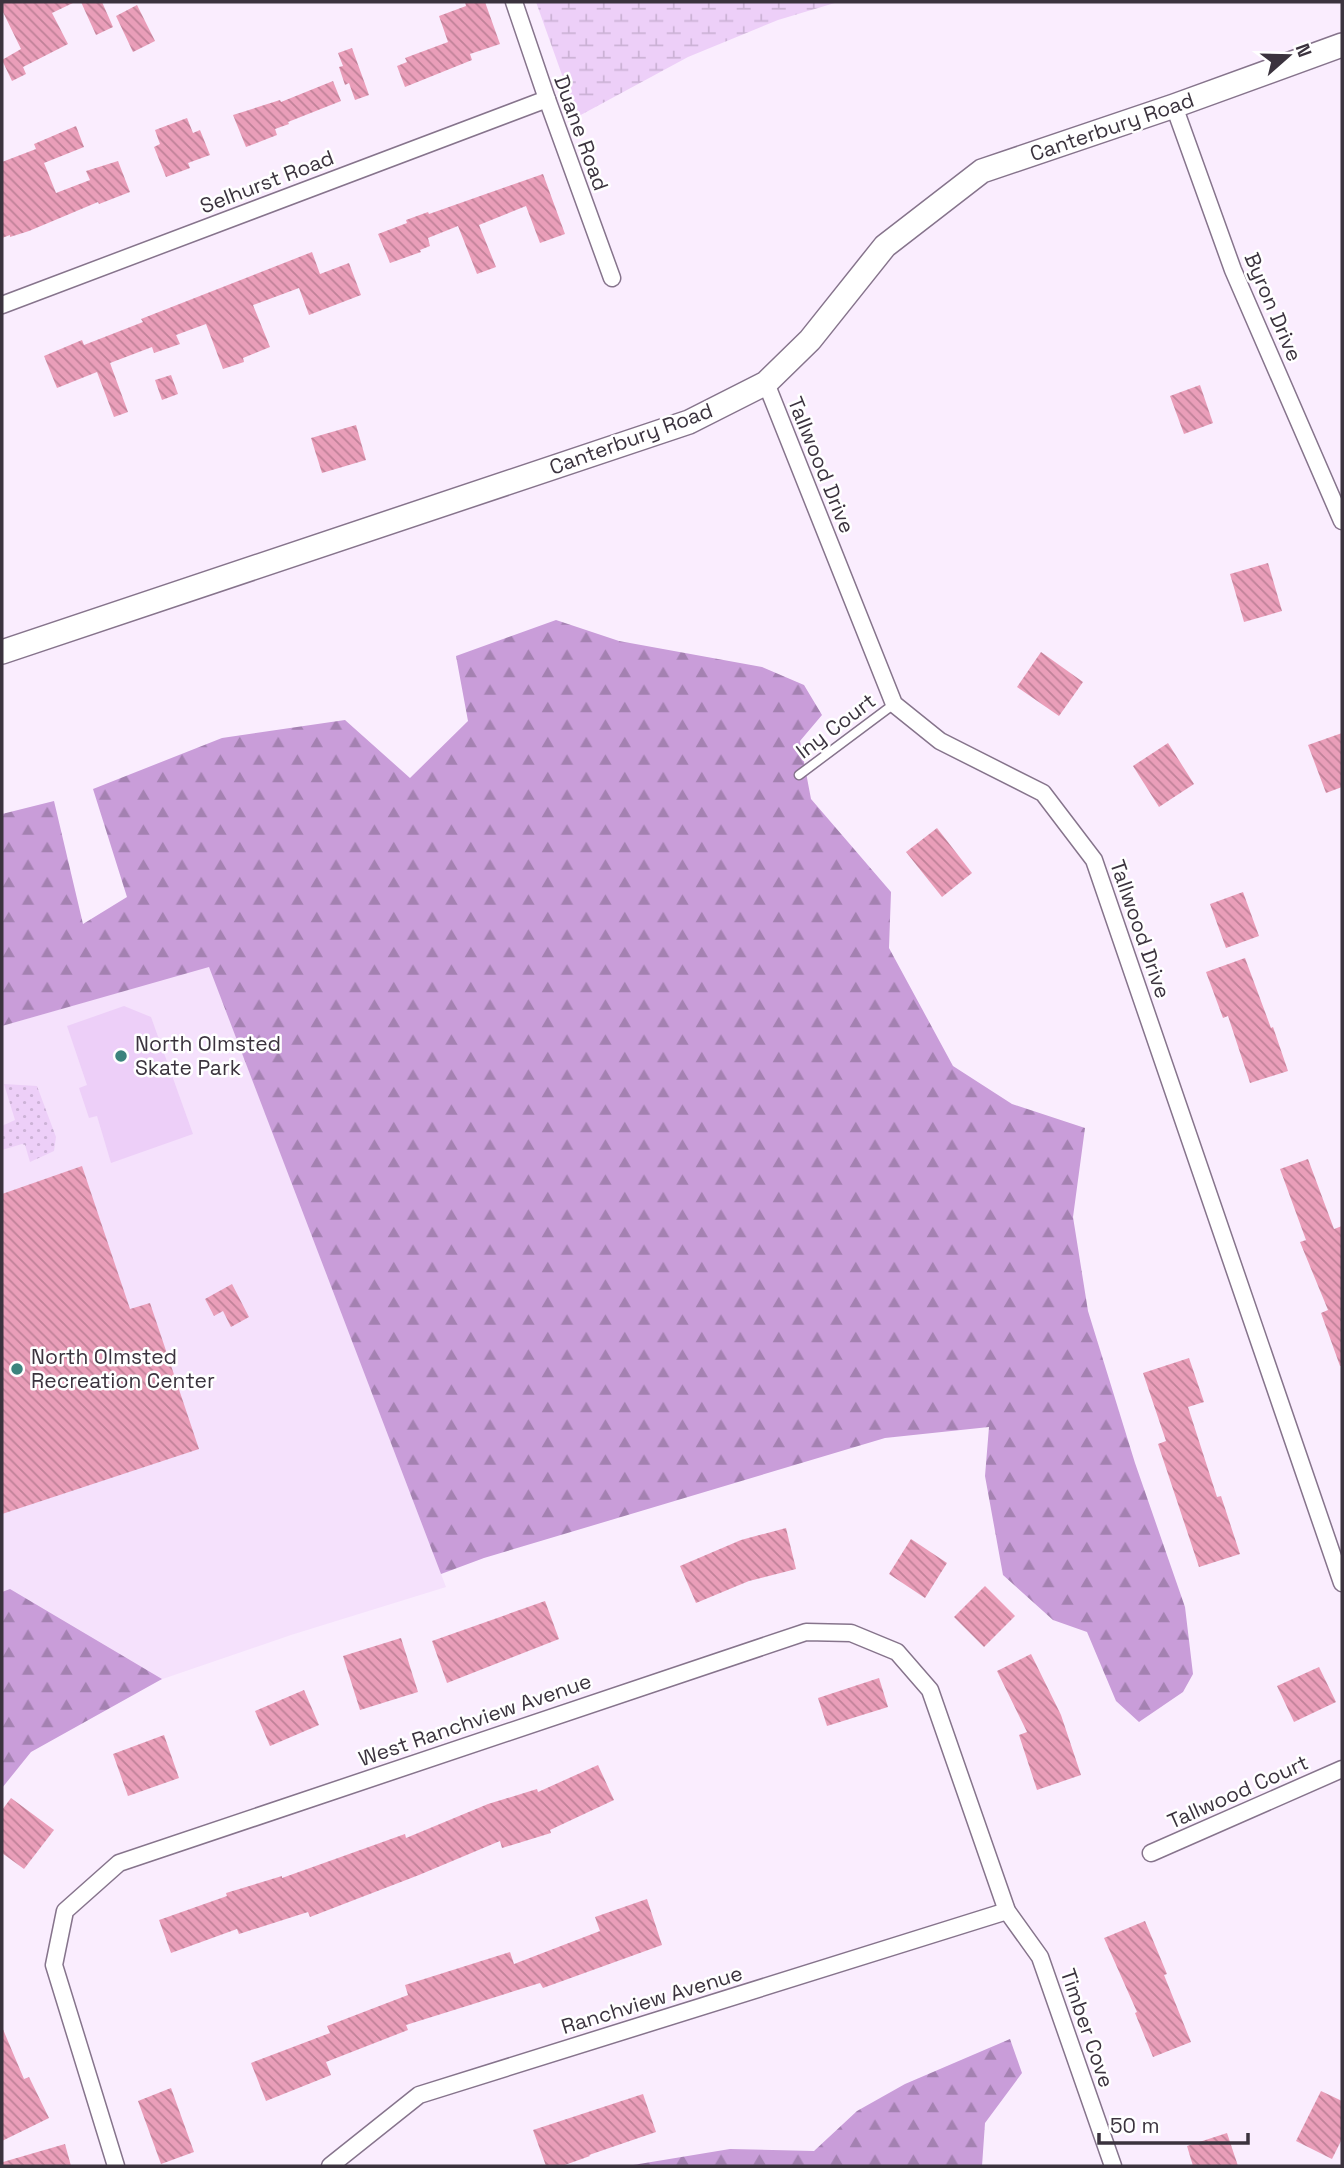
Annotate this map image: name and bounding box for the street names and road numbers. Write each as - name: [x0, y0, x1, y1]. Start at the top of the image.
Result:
- street label: Duane Road: [548, 71, 615, 194]
- street label: Canterbury Road: [1026, 86, 1197, 167]
- street label: Selhurst Road: [196, 144, 338, 219]
- street label: Byron Drive: [1238, 248, 1309, 365]
- street label: Tallwood Drive: [782, 393, 861, 537]
- street label: Canterbury Road: [545, 396, 716, 481]
- street label: Iny Court: [790, 687, 881, 764]
- street label: Tallwood Drive: [1104, 856, 1177, 1002]
- street label: West Ranchview Avenue: [355, 1667, 595, 1772]
- street label: Tallwood Court: [1163, 1748, 1312, 1835]
- street label: Ranchview Avenue: [558, 1959, 746, 2040]
- street label: Timber Cove: [1055, 1965, 1120, 2091]

